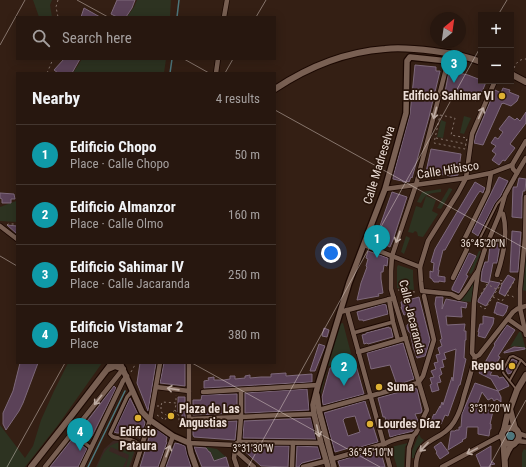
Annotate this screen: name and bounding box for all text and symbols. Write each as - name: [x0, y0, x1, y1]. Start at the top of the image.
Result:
- north arrow: [430, 12, 466, 48]
- map controls: [478, 12, 514, 84]
- button: +: [478, 12, 514, 48]
- search box: [16, 16, 276, 60]
- icon: search: [30, 27, 52, 49]
- text: Search here: [62, 29, 132, 47]
- button: −: [478, 48, 514, 84]
- pin: 3: [441, 50, 467, 83]
- text: Nearby: [32, 88, 80, 108]
- place label: Edificio Sahimar VI: [403, 89, 494, 103]
- text: 4 results: [216, 91, 260, 106]
- marker: Edificio Sahimar VI: [497, 91, 507, 101]
- one-way arrow: [430, 106, 438, 119]
- one-way arrow: [478, 107, 485, 119]
- street label: Calle Madreselva: [360, 124, 398, 206]
- text: Edificio Chopo: [70, 138, 157, 156]
- text: 1: [42, 147, 48, 162]
- text: 50 m: [234, 147, 260, 162]
- text: Place · Calle Chopo: [70, 156, 169, 171]
- street label: Calle Hibisco: [416, 158, 480, 182]
- text: Edificio Almanzor: [70, 198, 176, 216]
- text: 2: [42, 207, 48, 222]
- text: 160 m: [228, 207, 260, 222]
- text: Place · Calle Olmo: [70, 216, 163, 231]
- pin: 1: [364, 225, 390, 258]
- one-way arrow: [394, 231, 402, 243]
- text: 36°45'20"N: [461, 238, 505, 249]
- your location: [321, 243, 341, 263]
- text: Edificio Sahimar IV: [70, 258, 184, 276]
- text: 3: [42, 267, 48, 282]
- text: 250 m: [228, 267, 260, 282]
- text: Place · Calle Jacaranda: [70, 276, 190, 291]
- street label: Calle Jacaranda: [396, 278, 428, 356]
- text: Edificio Vistamar 2: [70, 318, 183, 336]
- text: 4: [42, 327, 48, 342]
- text: 380 m: [228, 327, 260, 342]
- text: Place: [70, 336, 99, 351]
- pin: 2: [331, 353, 357, 386]
- place label: Repsol: [471, 359, 504, 373]
- marker: Repsol: [507, 361, 517, 371]
- place label: Suma: [387, 380, 414, 394]
- marker: Suma: [374, 382, 384, 392]
- one-way arrow: [166, 385, 179, 393]
- one-way arrow: [94, 394, 103, 405]
- place label: Plaza de Las Angustias: [179, 402, 240, 430]
- text: 3°31'20"W: [470, 403, 511, 414]
- marker: Plaza de Las Angustias: [166, 411, 176, 421]
- marker: Edificio Pataura: [133, 413, 143, 423]
- place label: Lourdes Díaz: [378, 417, 440, 431]
- pin: 4: [67, 418, 93, 451]
- marker: Lourdes Díaz: [365, 419, 375, 429]
- one-way arrow: [314, 424, 322, 437]
- place label: Edificio Pataura: [119, 425, 157, 453]
- one-way arrow: [419, 442, 428, 452]
- text: 3°31'30"W: [233, 443, 274, 454]
- one-way arrow: [164, 446, 172, 458]
- text: 36°45'10"N: [349, 447, 393, 458]
- one-way arrow: [466, 448, 478, 455]

